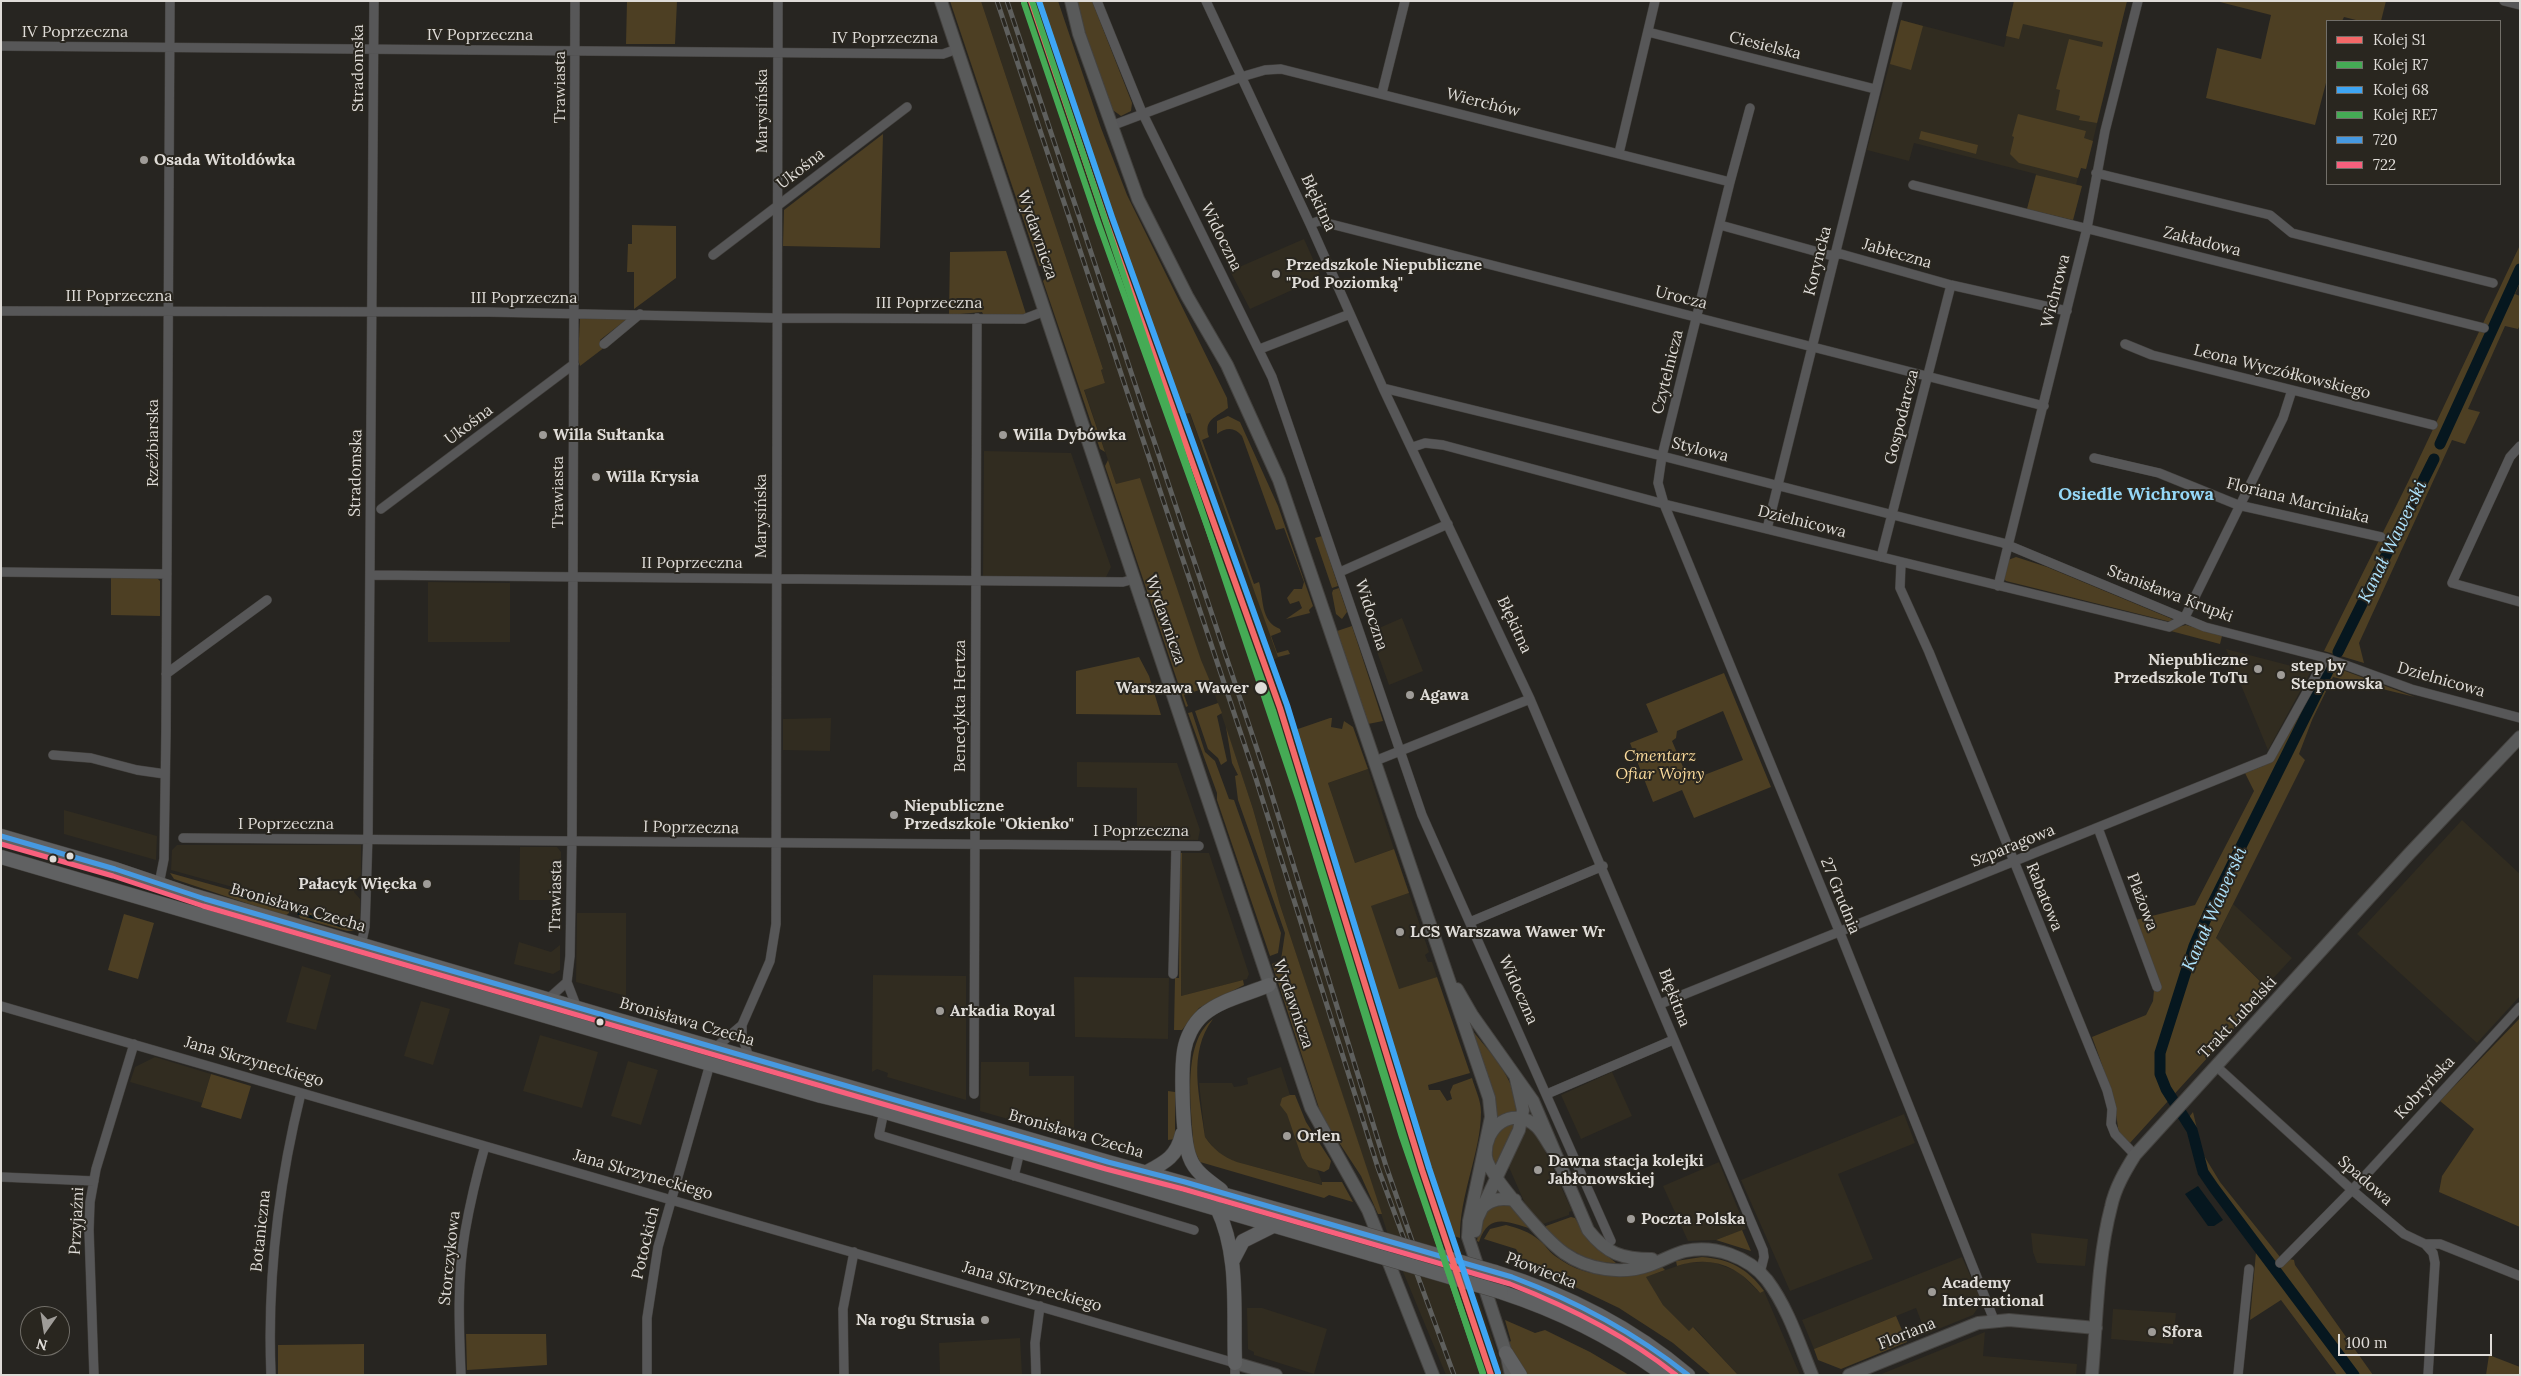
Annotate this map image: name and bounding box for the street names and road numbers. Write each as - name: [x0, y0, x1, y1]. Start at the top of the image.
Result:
- street label: IV Poprzeczna: [22, 22, 128, 42]
- street label: Stradomska: [348, 24, 368, 112]
- street label: IV Poprzeczna: [427, 25, 533, 45]
- street label: IV Poprzeczna: [832, 28, 938, 48]
- street label: Ciesielska: [1727, 28, 1803, 64]
- street label: Trawiasta: [550, 51, 570, 123]
- street label: Marysińska: [752, 69, 772, 153]
- street label: Wierchów: [1444, 85, 1522, 121]
- street label: Ukośna: [773, 144, 829, 194]
- street label: Błękitna: [1296, 171, 1340, 235]
- street label: Wydawnicza: [1013, 188, 1061, 282]
- street label: Widoczna: [1196, 200, 1246, 274]
- street label: Zakładowa: [2161, 223, 2243, 261]
- street label: Koryncka: [1800, 224, 1836, 298]
- street label: Jabłeczna: [1860, 235, 1934, 273]
- street label: Wichrowa: [2038, 252, 2074, 330]
- street label: Urocza: [1653, 282, 1709, 314]
- street label: III Poprzeczna: [66, 286, 172, 306]
- street label: III Poprzeczna: [471, 288, 577, 308]
- street label: III Poprzeczna: [876, 293, 982, 313]
- street label: Czytelnicza: [1648, 328, 1688, 416]
- street label: Leona Wyczółkowskiego: [2191, 341, 2373, 403]
- street label: Gospodarcza: [1881, 367, 1923, 467]
- street label: Rzeźbiarska: [143, 399, 163, 487]
- street label: Ukośna: [441, 401, 497, 449]
- street label: Stradomska: [346, 429, 366, 517]
- street label: Stylowa: [1670, 434, 1730, 466]
- street label: Trawiasta: [548, 456, 568, 528]
- street label: Marysińska: [751, 474, 771, 558]
- street label: Floriana Marciniaka: [2225, 474, 2371, 528]
- street label: Dzielnicowa: [1756, 502, 1848, 542]
- street label: II Poprzeczna: [641, 553, 743, 573]
- street label: Stanisława Krupki: [2104, 561, 2236, 627]
- street label: Wydawnicza: [1141, 573, 1189, 667]
- street label: Widoczna: [1351, 577, 1391, 653]
- street label: Błękitna: [1492, 593, 1536, 657]
- street label: Benedykta Hertza: [950, 640, 970, 772]
- street label: Dzielnicowa: [2395, 658, 2487, 702]
- street label: I Poprzeczna: [238, 814, 334, 834]
- street label: I Poprzeczna: [643, 818, 739, 838]
- street label: Szparagowa: [1968, 820, 2058, 872]
- street label: I Poprzeczna: [1093, 821, 1189, 841]
- street label: 27 Grudnia: [1816, 855, 1864, 937]
- street label: Trawiasta: [546, 860, 566, 932]
- street label: Rabatowa: [2022, 860, 2066, 934]
- street label: Plażowa: [2122, 870, 2162, 934]
- street label: Bronisława Czecha: [228, 880, 368, 936]
- street label: Widoczna: [1494, 952, 1542, 1028]
- street label: Wydawnicza: [1269, 957, 1317, 1051]
- street label: Błękitna: [1654, 966, 1694, 1030]
- street label: Trakt Lubelski: [2195, 973, 2281, 1063]
- street label: Bronisława Czecha: [617, 994, 757, 1050]
- street label: Jana Skrzyneckiego: [182, 1033, 326, 1091]
- street label: Kobryńska: [2391, 1053, 2459, 1123]
- street label: Bronisława Czecha: [1006, 1106, 1146, 1162]
- street label: Jana Skrzyneckiego: [571, 1146, 715, 1204]
- street label: Spadowa: [2334, 1152, 2396, 1210]
- street label: Przyjaźni: [66, 1187, 88, 1255]
- street label: Botaniczna: [247, 1189, 275, 1273]
- street label: Potockich: [628, 1205, 664, 1281]
- street label: Storczykowa: [435, 1210, 465, 1306]
- street label: Płowiecka: [1503, 1249, 1579, 1293]
- street label: Jana Skrzyneckiego: [960, 1258, 1104, 1316]
- street label: Floriana: [1876, 1314, 1938, 1354]

